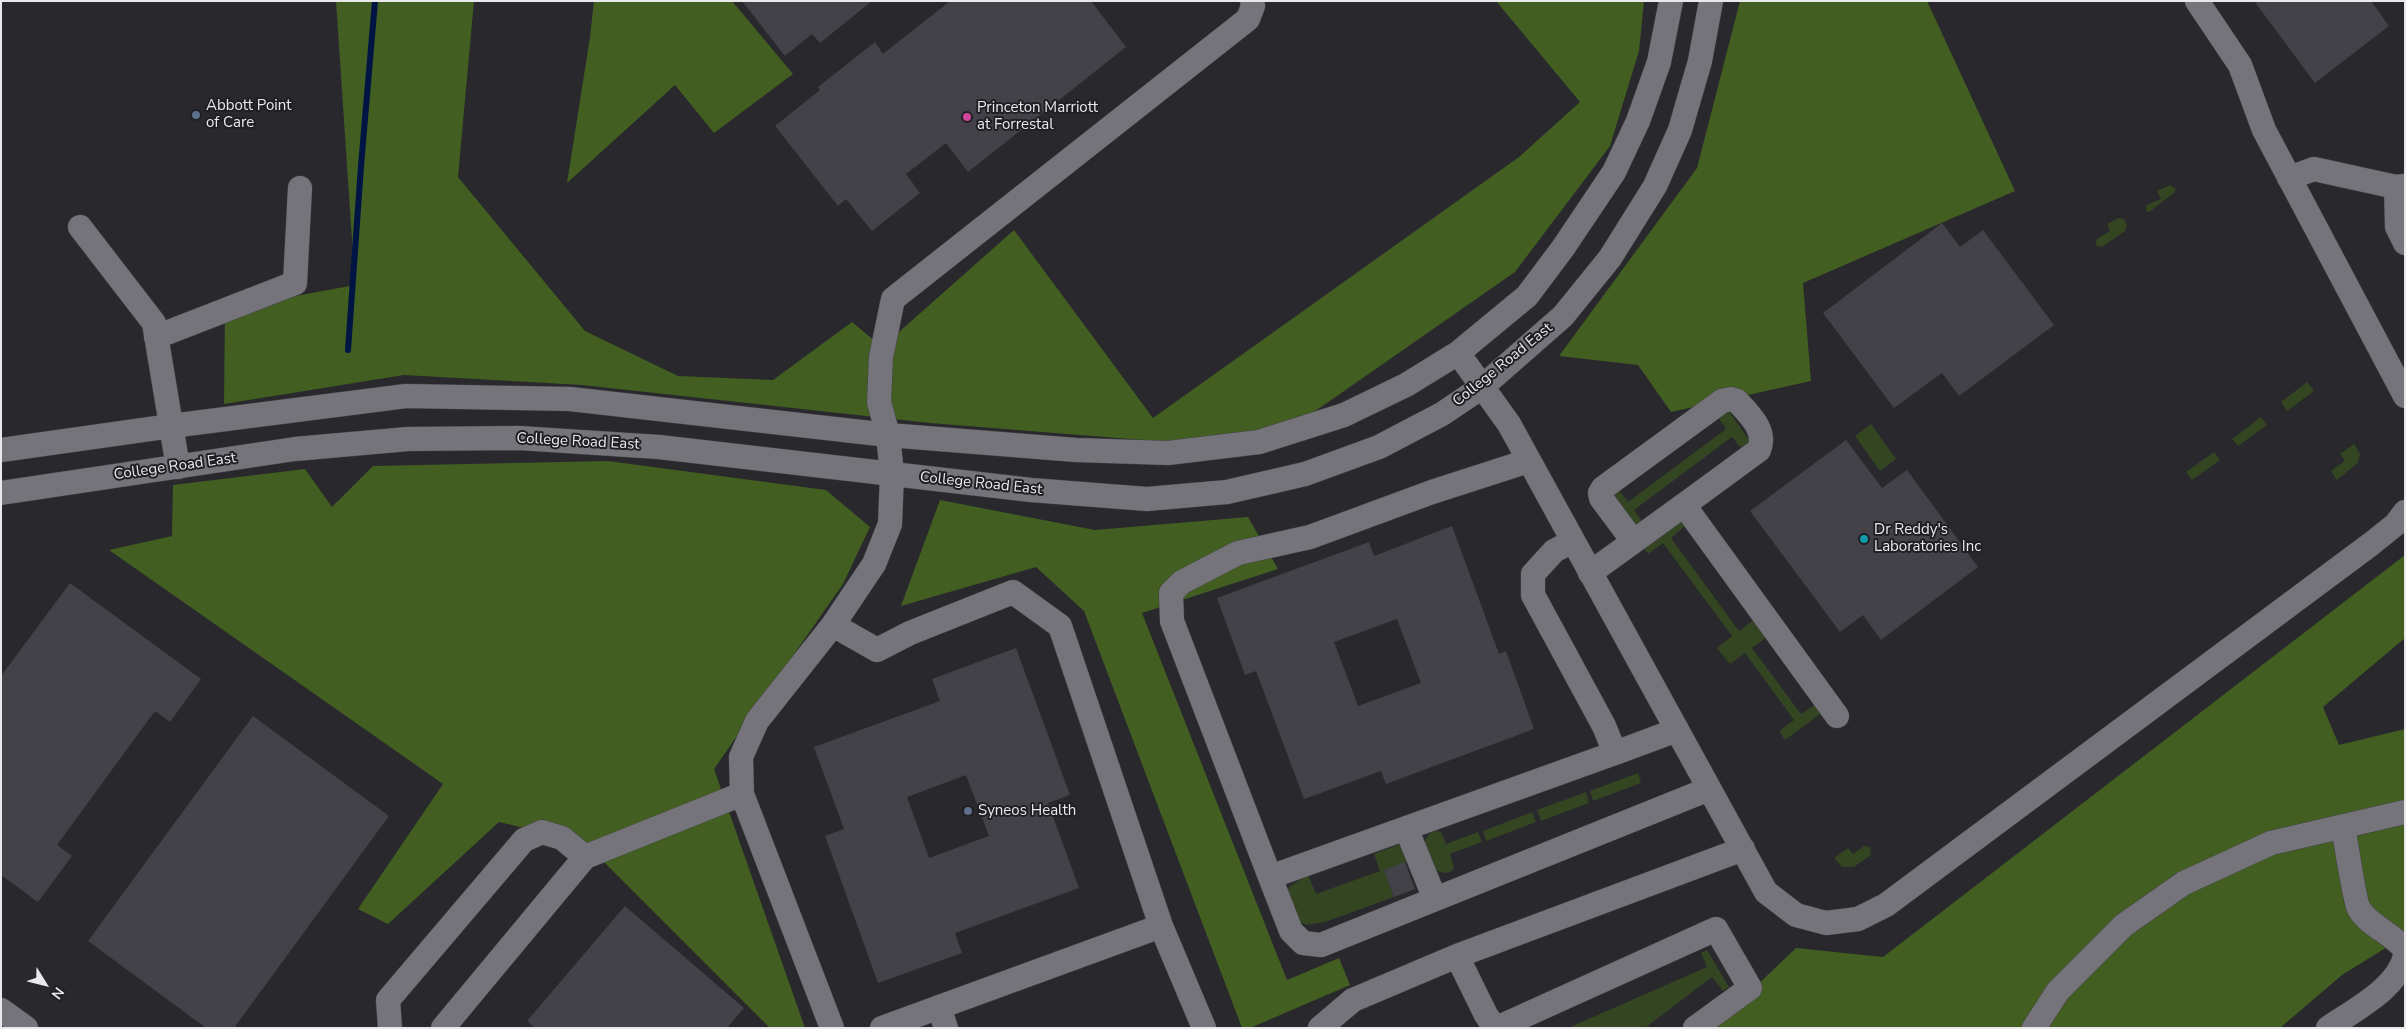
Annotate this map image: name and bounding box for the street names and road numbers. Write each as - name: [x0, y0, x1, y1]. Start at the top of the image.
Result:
- street label: College Road East: [1450, 319, 1556, 411]
- street label: College Road East: [516, 430, 640, 454]
- street label: College Road East: [113, 450, 237, 484]
- street label: College Road East: [919, 469, 1043, 499]

